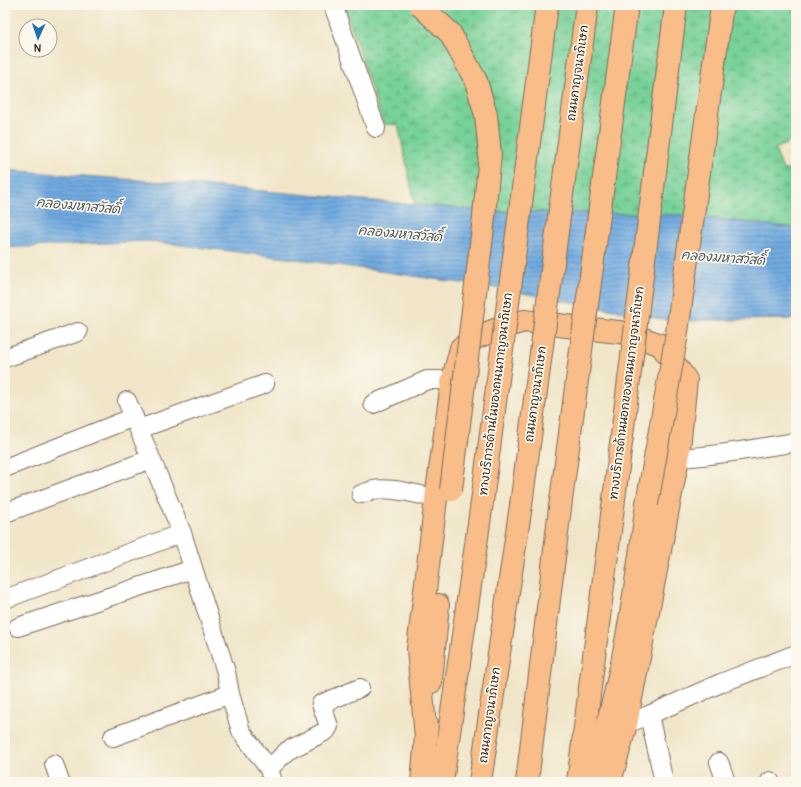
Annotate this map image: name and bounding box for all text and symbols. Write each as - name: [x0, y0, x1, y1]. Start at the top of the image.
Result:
- north arrow: [18, 18, 58, 58]
- street label: ถนนกาญจนาภิเษก: [564, 24, 592, 122]
- text: N: [33, 41, 42, 54]
- water label: คลองมหาสวัสดิ์: [35, 190, 125, 218]
- water label: คลองมหาสวัสดิ์: [357, 218, 447, 246]
- water label: คลองมหาสวัสดิ์: [680, 243, 770, 269]
- street label: ทางบริการด้านนอกของถนนกาญจนาภิเษก: [606, 285, 648, 501]
- street label: ทางบริการด้านในของถนนกาญจนาภิเษก: [475, 291, 516, 496]
- street label: ถนนกาญจนาภิเษก: [522, 345, 550, 443]
- street label: ถนนกาญจนาภิเษก: [476, 666, 504, 764]

